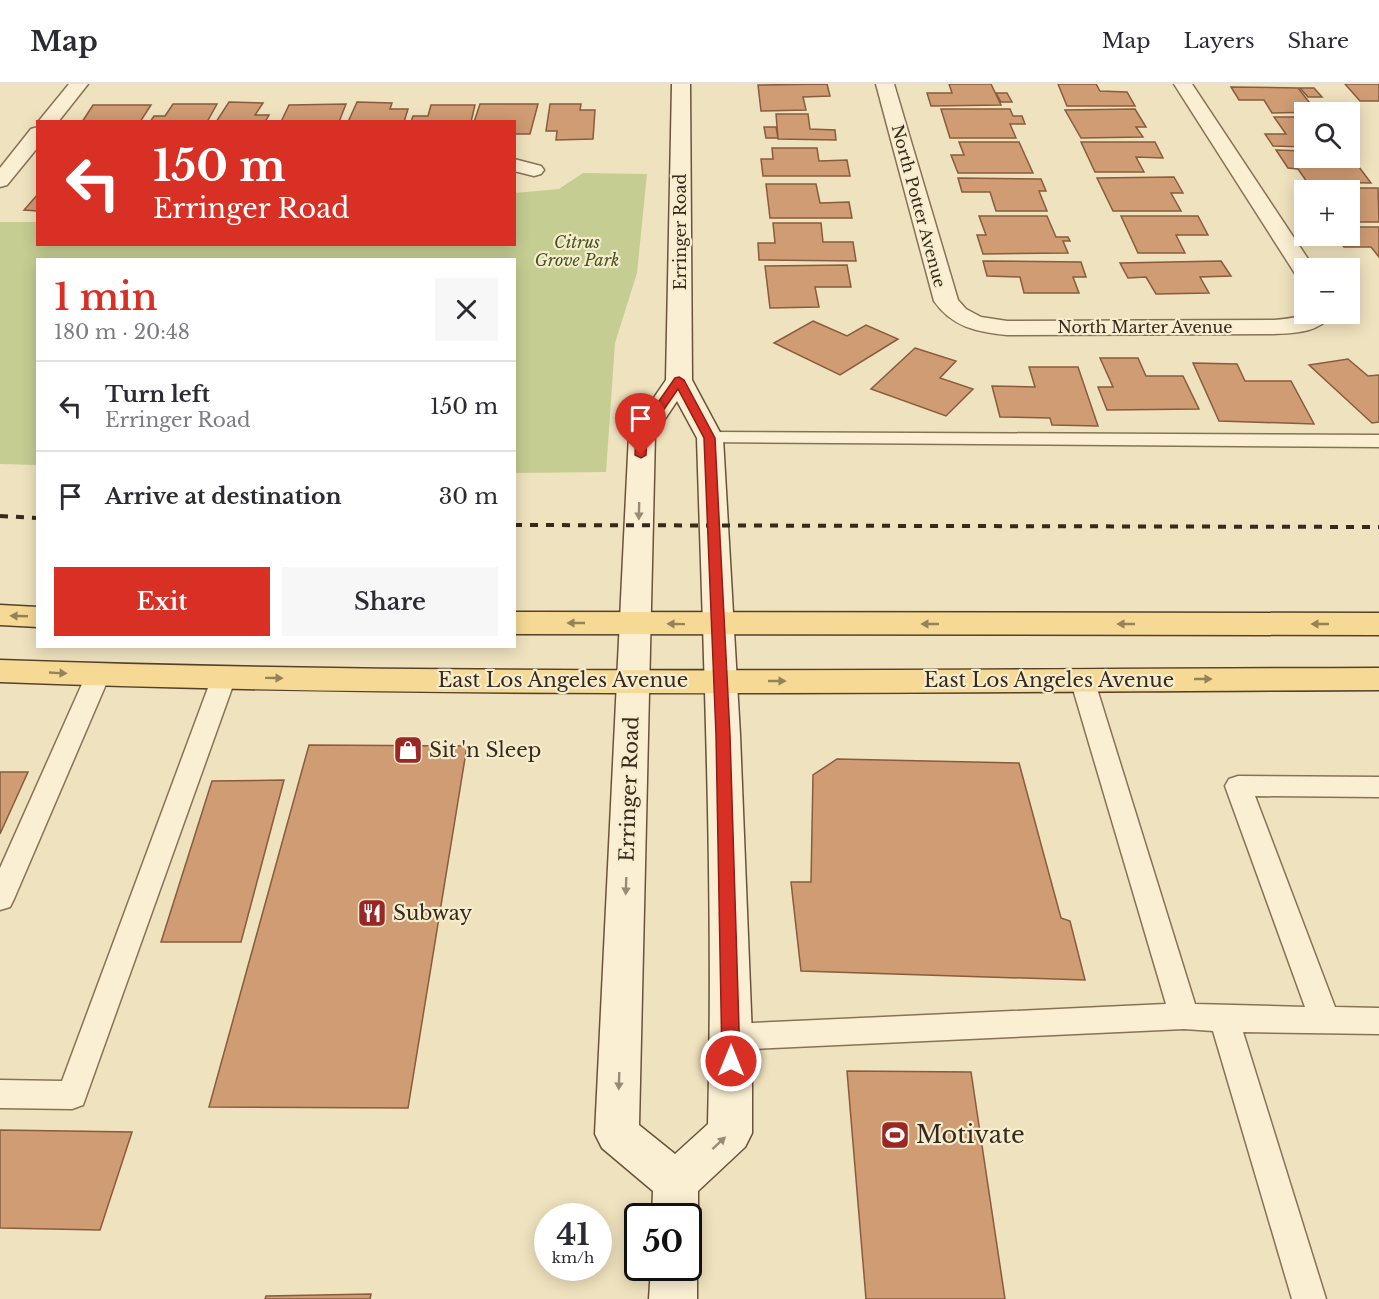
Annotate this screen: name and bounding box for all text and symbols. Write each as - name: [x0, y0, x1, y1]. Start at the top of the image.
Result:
- text: Map: [30, 24, 98, 59]
- text: Map: [1102, 28, 1151, 54]
- text: Layers: [1184, 28, 1255, 54]
- text: Share: [1288, 28, 1349, 54]
- map controls: [1294, 102, 1360, 324]
- button: search: [1294, 102, 1360, 168]
- street label: North Potter Avenue: [888, 122, 950, 290]
- text: 150 m: [153, 140, 286, 192]
- icon: left: [54, 144, 132, 222]
- street label: Erringer Road: [670, 174, 690, 290]
- button: +: [1294, 180, 1360, 246]
- text: Erringer Road: [153, 192, 349, 225]
- park label: Citrus Grove Park: [535, 232, 619, 270]
- button: −: [1294, 258, 1360, 324]
- text: 1 min: [54, 275, 158, 320]
- button: close: [435, 278, 498, 341]
- street label: North Marter Avenue: [1058, 317, 1232, 337]
- text: 180 m · 20:48: [54, 320, 190, 344]
- text: Turn left: [105, 381, 210, 408]
- icon: left: [54, 390, 87, 423]
- text: 150 m: [430, 393, 498, 420]
- pin: [615, 393, 666, 455]
- icon: arrive: [624, 402, 657, 435]
- text: Erringer Road: [105, 408, 251, 432]
- icon: arrive: [54, 480, 87, 513]
- text: Arrive at destination: [105, 483, 342, 510]
- text: 30 m: [439, 483, 498, 510]
- one-way arrow: [634, 501, 643, 520]
- button: Exit: [54, 567, 270, 636]
- button: Share: [282, 567, 498, 636]
- one-way arrow: [9, 612, 28, 621]
- one-way arrow: [567, 618, 586, 628]
- one-way arrow: [666, 619, 685, 628]
- one-way arrow: [921, 619, 940, 629]
- one-way arrow: [1116, 619, 1135, 629]
- one-way arrow: [1311, 619, 1330, 629]
- street label: East Los Angeles Avenue: [438, 668, 688, 692]
- street label: East Los Angeles Avenue: [924, 668, 1174, 692]
- one-way arrow: [49, 669, 68, 678]
- one-way arrow: [265, 673, 284, 683]
- one-way arrow: [1194, 674, 1213, 684]
- one-way arrow: [768, 676, 787, 686]
- street label: Erringer Road: [614, 716, 644, 862]
- shop icon: Sit 'n Sleep: [392, 734, 424, 766]
- place label: Sit 'n Sleep: [429, 738, 541, 762]
- one-way arrow: [621, 877, 631, 896]
- restaurant icon: Subway: [356, 897, 388, 929]
- place label: Subway: [393, 901, 473, 925]
- position arrow: [699, 1029, 763, 1093]
- one-way arrow: [615, 1071, 624, 1090]
- sports icon: Motivate: [879, 1119, 911, 1151]
- place label: Motivate: [916, 1120, 1025, 1149]
- one-way arrow: [712, 1136, 727, 1150]
- speed limit sign: 50: [624, 1203, 702, 1281]
- text: 41: [557, 1216, 590, 1253]
- text: km/h: [552, 1248, 594, 1267]

